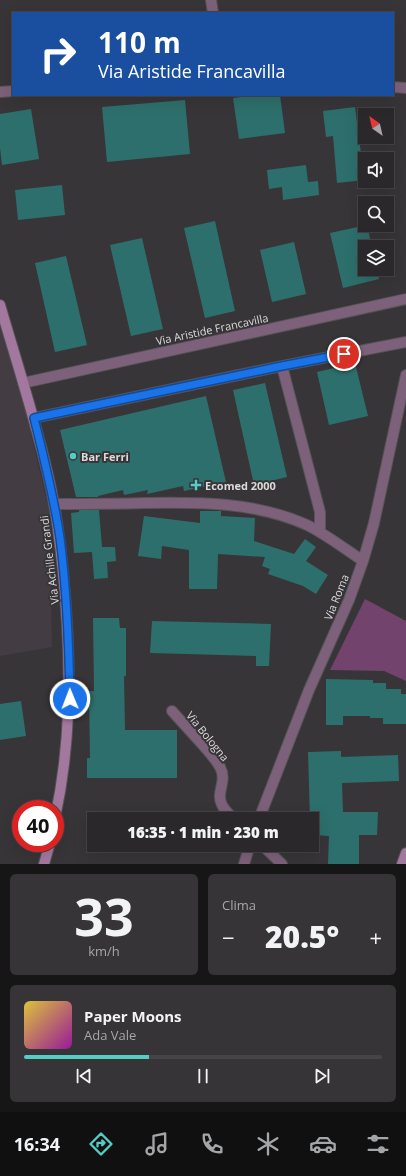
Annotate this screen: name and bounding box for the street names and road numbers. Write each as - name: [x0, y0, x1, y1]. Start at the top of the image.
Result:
- street label: Via Aristide Francavilla: [154, 310, 270, 348]
- street label: Via Achille Grandi: [36, 515, 62, 605]
- street label: Via Roma: [320, 572, 352, 622]
- street label: Via Bologna: [183, 708, 233, 764]

